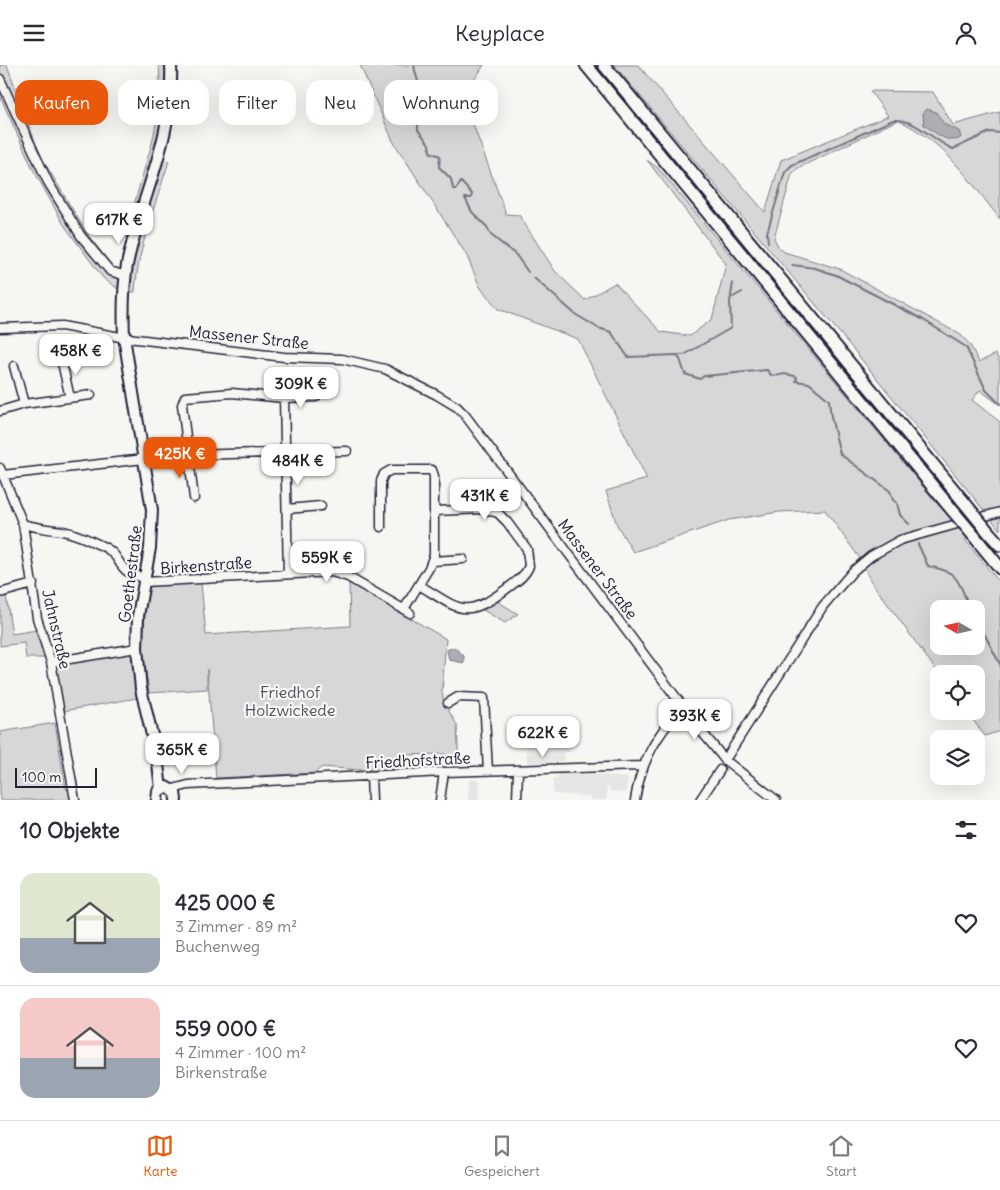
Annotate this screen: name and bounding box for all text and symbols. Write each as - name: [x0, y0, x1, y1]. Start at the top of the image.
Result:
- icon: menu: [20, 19, 48, 47]
- text: Keyplace: [455, 19, 545, 47]
- icon: person: [952, 19, 980, 47]
- chip: Kaufen: [15, 80, 108, 125]
- chip: Mieten: [118, 80, 209, 125]
- chip: Filter: [219, 80, 296, 125]
- chip: Neu: [306, 80, 374, 125]
- chip: Wohnung: [384, 80, 498, 125]
- pin: 617K €: [78, 203, 160, 245]
- text: 617K €: [95, 209, 143, 229]
- street label: Massener Straße: [188, 321, 310, 353]
- pin: 458K €: [35, 333, 117, 376]
- text: 458K €: [50, 340, 102, 360]
- pin: 309K €: [260, 367, 342, 409]
- text: 309K €: [275, 373, 327, 393]
- pin: 425K €: [139, 437, 221, 479]
- text: 425K €: [154, 443, 206, 463]
- pin: 484K €: [257, 443, 339, 486]
- text: 484K €: [272, 450, 324, 470]
- pin: 431K €: [444, 479, 526, 521]
- text: 431K €: [461, 485, 509, 505]
- street label: Massener Straße: [554, 515, 642, 623]
- street label: Goethestraße: [114, 524, 146, 624]
- pin: 559K €: [286, 541, 368, 583]
- text: 559K €: [301, 547, 353, 567]
- street label: Birkenstraße: [159, 552, 253, 578]
- street label: Jahnstraße: [38, 587, 76, 671]
- north arrow: [930, 600, 985, 655]
- map controls: [930, 600, 985, 785]
- button: locate: [930, 665, 985, 720]
- park label: Friedhof Holzwickede: [245, 682, 335, 720]
- pin: 393K €: [654, 699, 736, 741]
- text: 393K €: [669, 705, 721, 725]
- pin: 622K €: [502, 715, 584, 758]
- text: 622K €: [518, 722, 568, 742]
- button: layers: [930, 730, 985, 785]
- pin: 365K €: [141, 733, 223, 775]
- text: 365K €: [156, 739, 208, 759]
- street label: Friedhofstraße: [365, 747, 471, 773]
- scale bar: [15, 765, 98, 788]
- text: 100 m: [22, 768, 62, 786]
- icon: filters: [952, 816, 980, 844]
- text: 10 Objekte: [20, 817, 120, 844]
- text: 425 000 €: [175, 889, 276, 916]
- icon: home: [60, 893, 120, 953]
- icon: heart: [952, 909, 980, 937]
- text: 3 Zimmer · 89 m²: [175, 916, 297, 936]
- text: Buchenweg: [175, 936, 260, 956]
- text: 559 000 €: [175, 1015, 276, 1042]
- icon: home: [60, 1018, 120, 1078]
- icon: heart: [952, 1034, 980, 1062]
- text: 4 Zimmer · 100 m²: [175, 1042, 306, 1062]
- text: Birkenstraße: [175, 1062, 267, 1082]
- tab: Karte: [143, 1132, 178, 1180]
- tab: Gespeichert: [464, 1132, 540, 1180]
- tab: Start: [826, 1132, 857, 1180]

